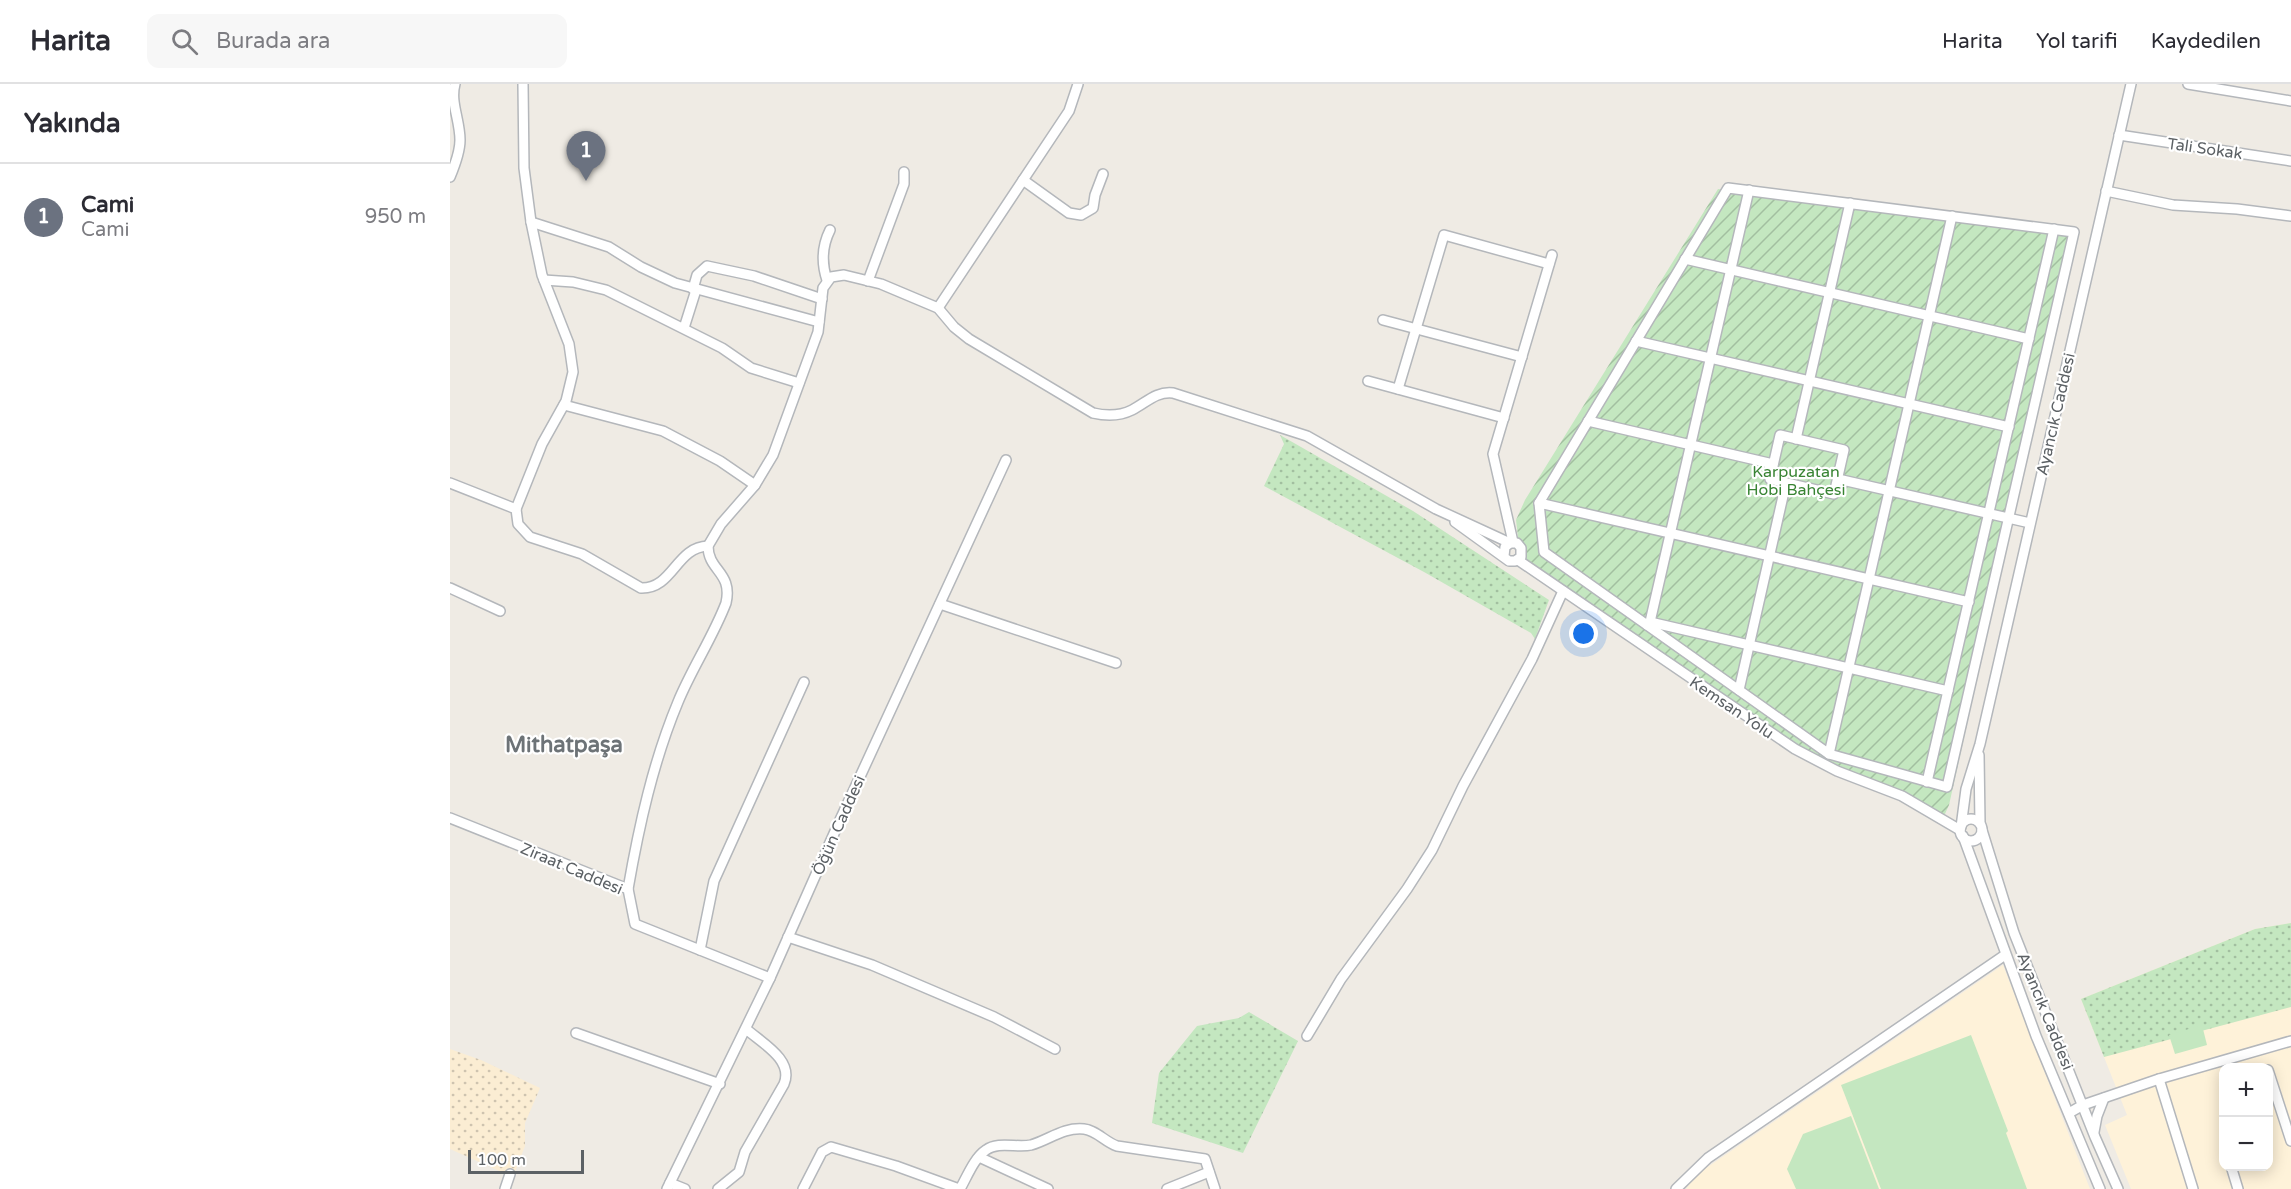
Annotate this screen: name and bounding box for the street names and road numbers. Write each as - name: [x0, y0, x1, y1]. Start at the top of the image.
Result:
- street label: Tali Sokak: [2166, 134, 2244, 164]
- street label: Ayancık Caddesi: [2032, 351, 2080, 477]
- street label: Kemsan Yolu: [1685, 672, 1777, 743]
- street label: Öğün Caddesi: [808, 772, 870, 879]
- street label: Ziraat Caddesi: [517, 838, 626, 900]
- street label: Ayancık Caddesi: [2012, 950, 2078, 1073]

